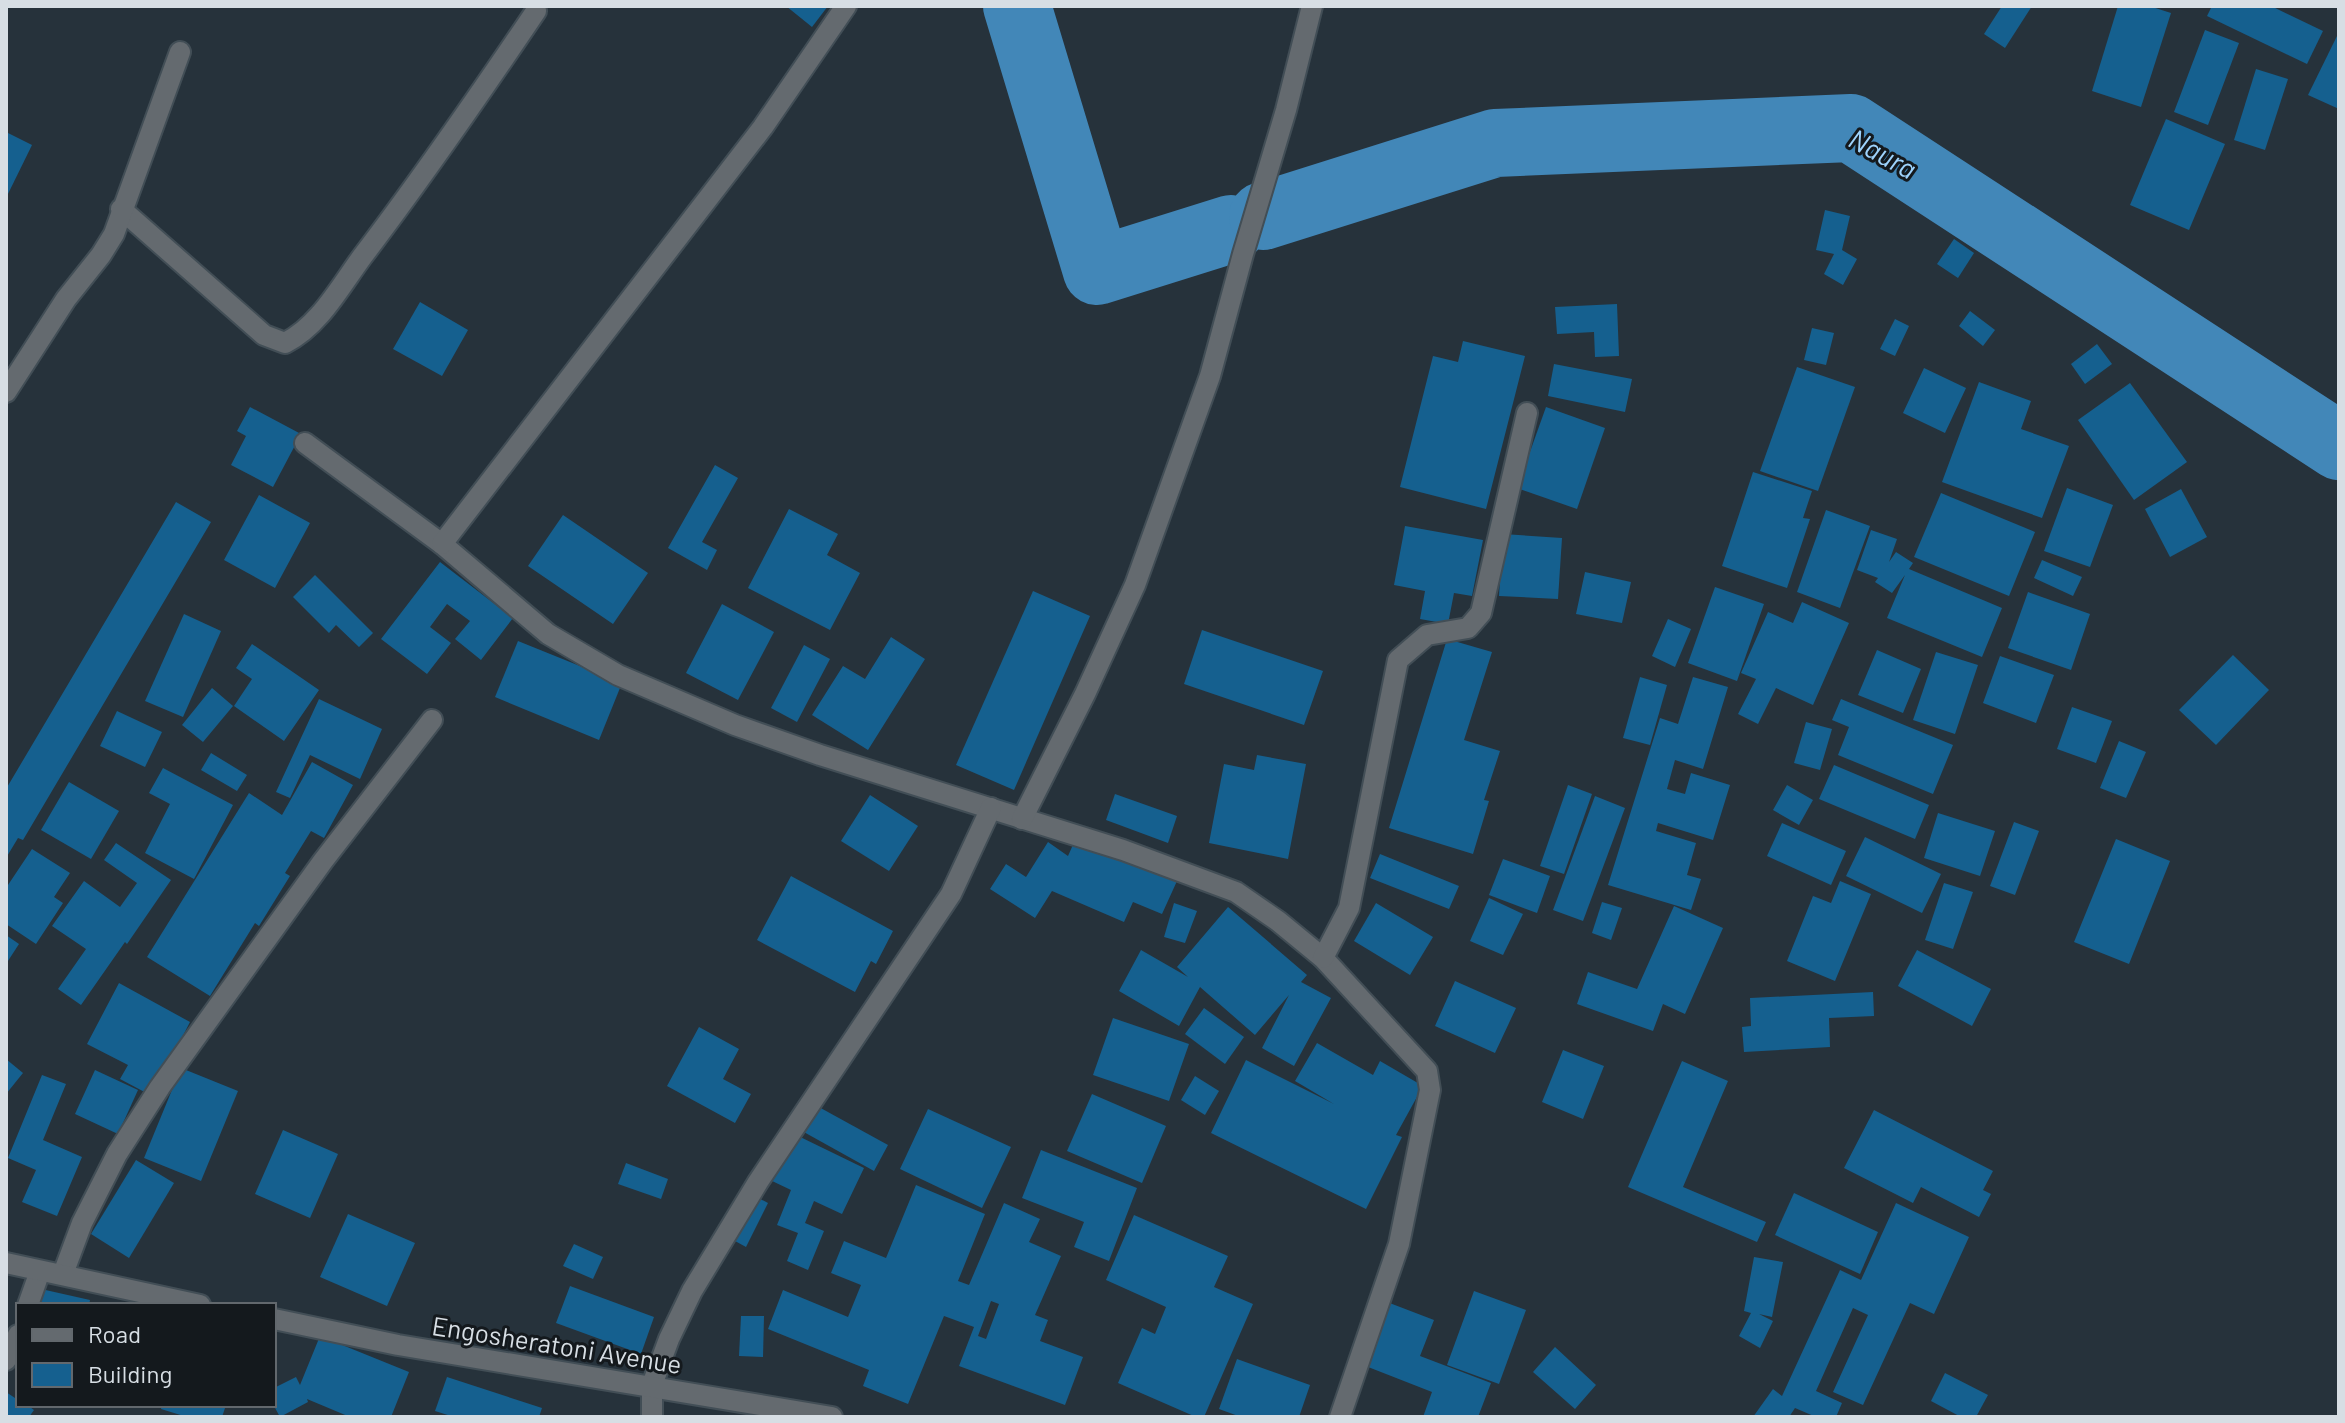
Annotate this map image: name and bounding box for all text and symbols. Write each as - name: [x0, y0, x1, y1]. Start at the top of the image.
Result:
- water label: Naura: [1843, 121, 1923, 185]
- legend: [16, 1303, 276, 1407]
- street label: Engosheratoni Avenue: [430, 1309, 684, 1379]
- text: Road: [88, 1319, 141, 1348]
- text: Building: [88, 1359, 172, 1388]

